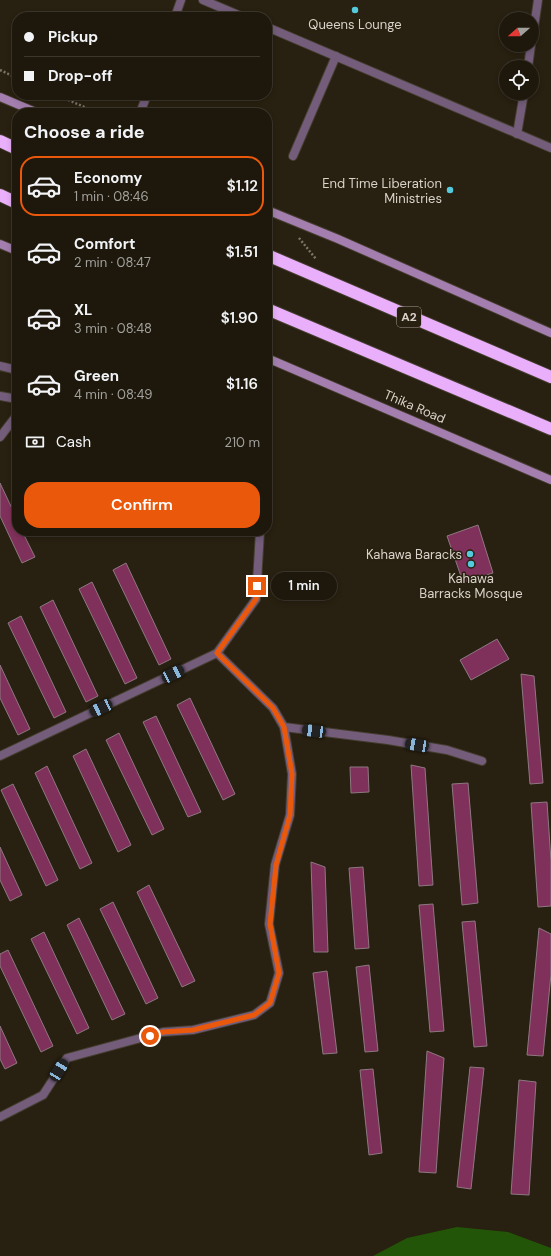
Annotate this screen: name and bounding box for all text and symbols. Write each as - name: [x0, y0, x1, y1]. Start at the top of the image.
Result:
- marker: Queens Lounge: [350, 5, 360, 15]
- north arrow: [499, 12, 539, 52]
- map controls: [499, 12, 539, 100]
- place label: Queens Lounge: [308, 16, 402, 33]
- text: Pickup: [48, 27, 98, 47]
- button: locate: [499, 60, 539, 100]
- text: Drop-off: [48, 66, 113, 86]
- text: Choose a ride: [24, 120, 145, 144]
- icon: car: [26, 168, 62, 204]
- text: Economy: [74, 168, 142, 188]
- place label: End Time Liberation Ministries: [322, 175, 442, 207]
- text: $1.12: [227, 176, 258, 196]
- marker: End Time Liberation Ministries: [445, 185, 455, 195]
- text: 1 min · 08:46: [74, 188, 149, 205]
- icon: car: [26, 234, 62, 270]
- text: Comfort: [74, 234, 135, 254]
- text: $1.51: [226, 242, 258, 262]
- text: 2 min · 08:47: [74, 254, 151, 271]
- icon: car: [26, 300, 62, 336]
- text: XL: [74, 300, 92, 320]
- road number: A2: [397, 307, 421, 327]
- text: $1.90: [221, 308, 258, 328]
- text: 3 min · 08:48: [74, 320, 152, 337]
- icon: car: [26, 366, 62, 402]
- text: Green: [74, 366, 119, 386]
- text: $1.16: [226, 374, 258, 394]
- text: 4 min · 08:49: [74, 386, 152, 403]
- street label: Thika Road: [381, 386, 448, 427]
- icon: cash: [24, 431, 46, 453]
- text: Cash: [56, 432, 91, 452]
- text: 210 m: [225, 434, 260, 451]
- button: Confirm: [24, 482, 260, 528]
- place label: Kahawa Baracks: [366, 546, 462, 563]
- marker: Kahawa Baracks: [465, 549, 475, 559]
- marker: Kahawa Barracks Mosque: [466, 559, 476, 569]
- place label: Kahawa Barracks Mosque: [419, 570, 523, 602]
- callout: 1 min: [271, 572, 337, 600]
- route end: [248, 577, 266, 595]
- text: 1 min: [288, 577, 320, 594]
- car: [160, 663, 186, 685]
- car: [88, 697, 114, 719]
- car: [301, 724, 327, 738]
- car: [404, 737, 430, 753]
- route start: [141, 1027, 159, 1045]
- car: [48, 1057, 70, 1083]

